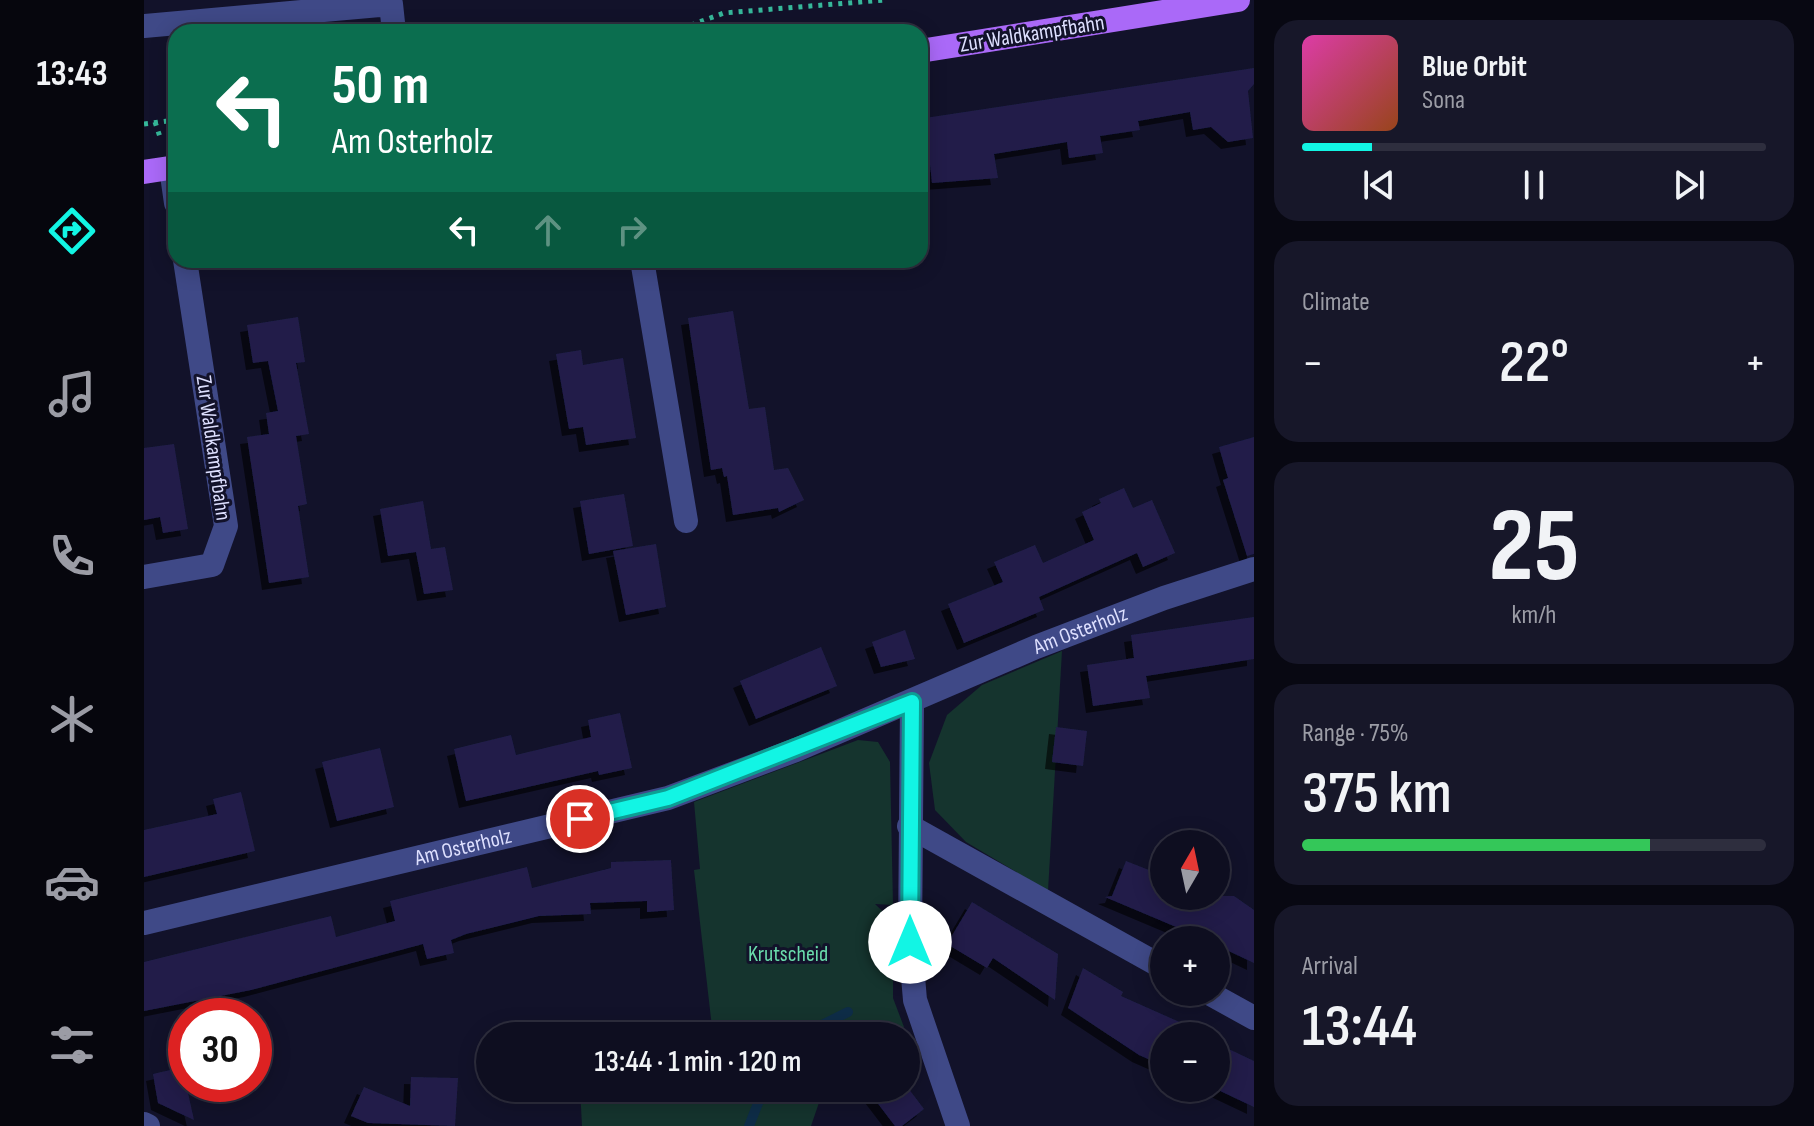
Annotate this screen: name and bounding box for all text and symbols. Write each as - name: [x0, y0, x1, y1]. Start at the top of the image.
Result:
- street label: Zur Waldkampfbahn: [958, 9, 1106, 59]
- text: Blue Orbit: [1422, 49, 1527, 85]
- text: 13:43: [36, 53, 108, 96]
- text: 50 m: [332, 53, 429, 120]
- icon: left: [200, 56, 304, 160]
- text: Sona: [1422, 85, 1465, 116]
- text: Am Osterholz: [332, 121, 493, 164]
- icon: previous: [1357, 163, 1401, 207]
- icon: pause: [1512, 163, 1556, 207]
- icon: next: [1667, 163, 1711, 207]
- icon: directions: [44, 203, 100, 259]
- icon: left: [442, 208, 486, 252]
- icon: ahead: [526, 208, 570, 252]
- icon: right: [610, 208, 654, 252]
- text: Climate: [1302, 287, 1370, 318]
- text: 22°: [1499, 327, 1569, 399]
- text: −: [1302, 337, 1324, 390]
- text: +: [1744, 337, 1766, 390]
- icon: music: [44, 366, 100, 422]
- street label: Zur Waldkampfbahn: [189, 374, 237, 522]
- text: 25: [1488, 485, 1580, 610]
- icon: phone: [44, 528, 100, 584]
- street label: Am Osterholz: [1029, 600, 1131, 661]
- text: km/h: [1512, 600, 1556, 631]
- icon: climate: [44, 691, 100, 747]
- text: Range · 75%: [1302, 718, 1409, 749]
- text: 375 km: [1302, 758, 1452, 830]
- pin: [546, 785, 614, 853]
- icon: arrive: [558, 797, 602, 841]
- street label: Am Osterholz: [411, 822, 514, 872]
- north arrow: [1150, 830, 1230, 910]
- map controls: [1150, 830, 1230, 1102]
- icon: car: [44, 854, 100, 910]
- position arrow: [868, 900, 952, 984]
- button: +: [1150, 926, 1230, 1006]
- park label: Krutscheid: [748, 941, 828, 968]
- text: Arrival: [1302, 951, 1358, 982]
- text: 13:44: [1302, 991, 1417, 1063]
- speed limit sign: 30: [168, 998, 272, 1102]
- icon: filters: [44, 1017, 100, 1073]
- button: −: [1150, 1022, 1230, 1102]
- text: 13:44 · 1 min · 120 m: [595, 1044, 801, 1080]

